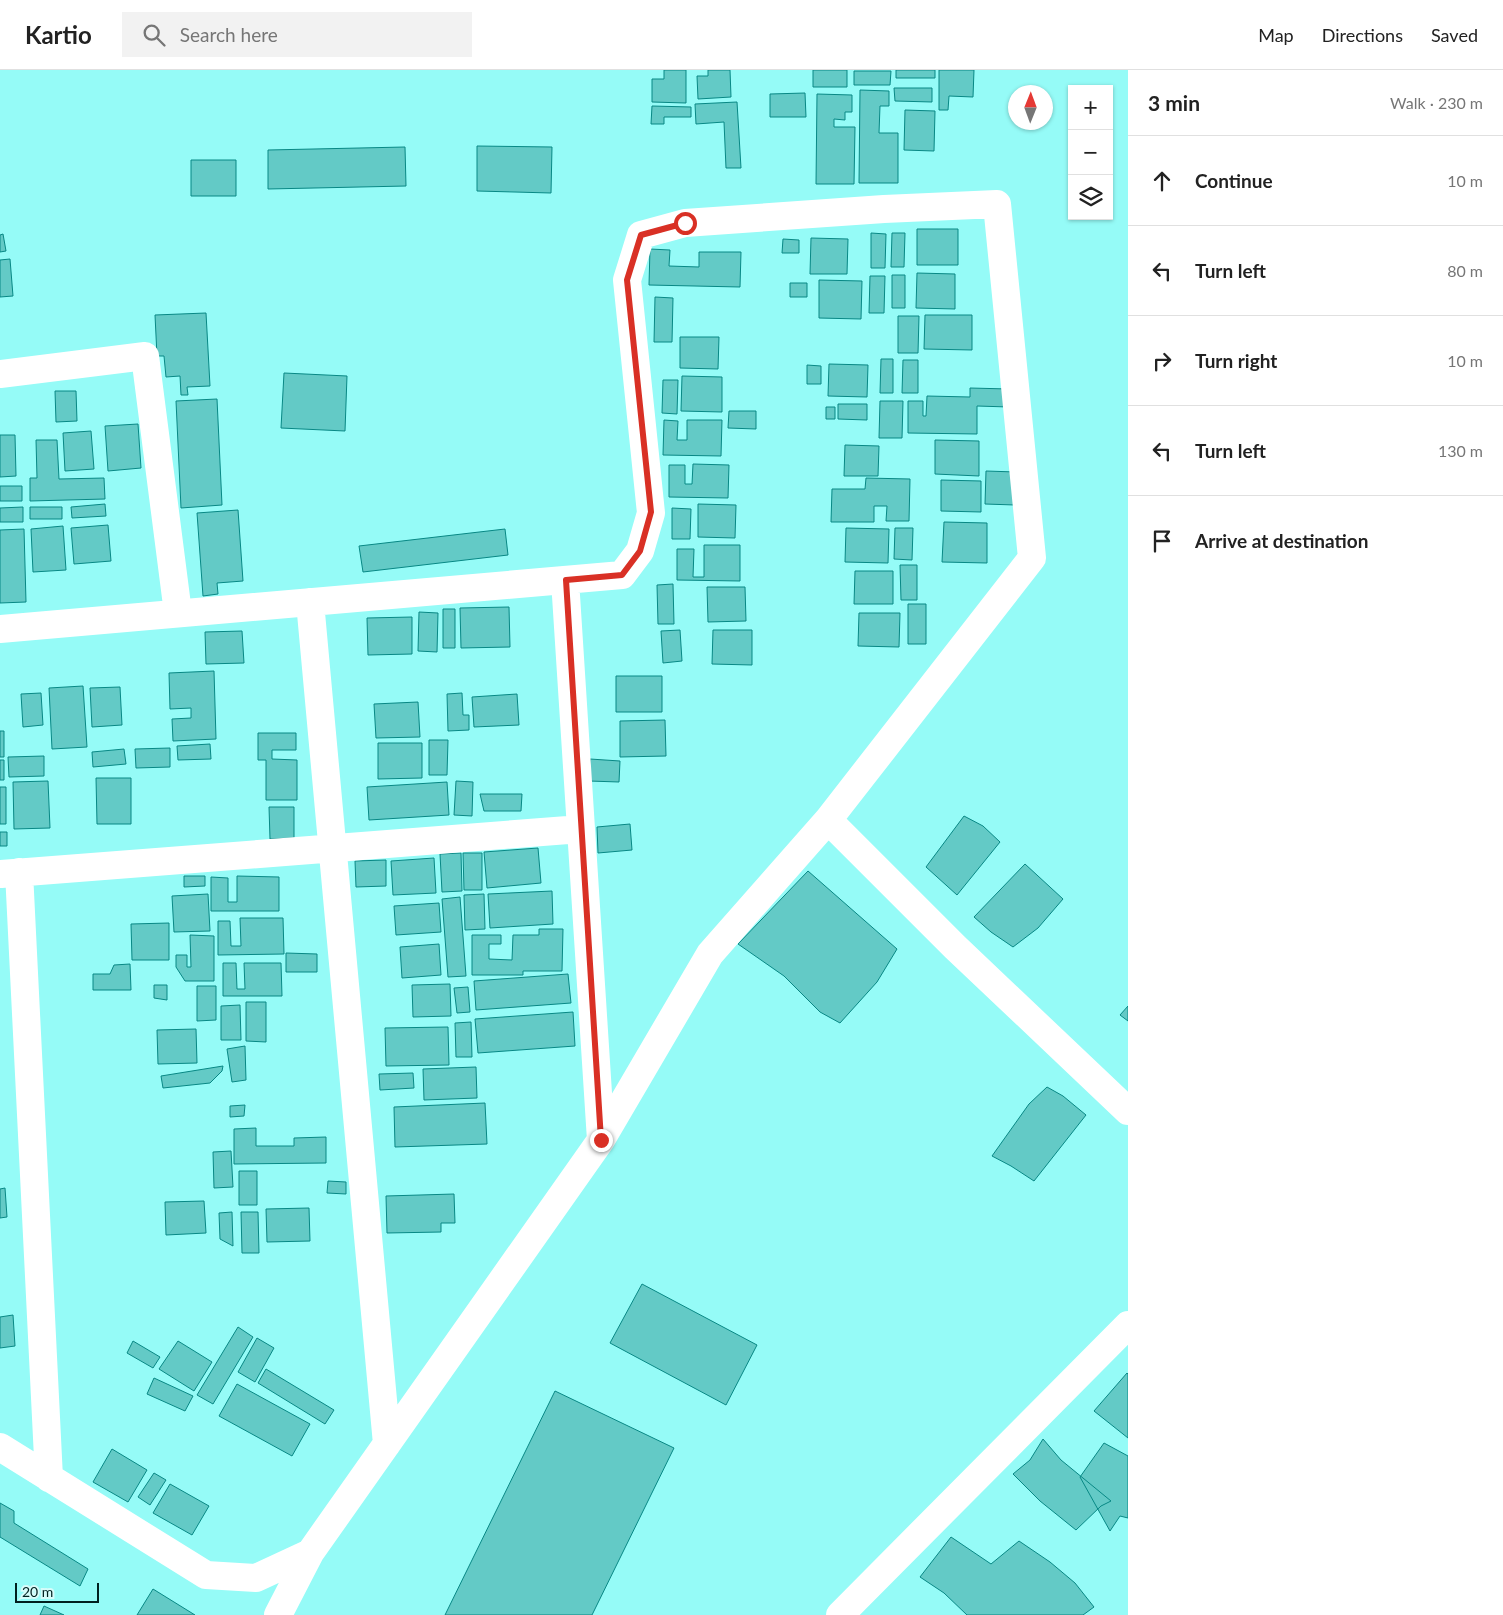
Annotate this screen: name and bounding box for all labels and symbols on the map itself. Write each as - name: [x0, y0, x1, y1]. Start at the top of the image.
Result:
- north arrow: [1008, 85, 1053, 130]
- route start: [674, 212, 697, 235]
- route end: [590, 1129, 613, 1152]
- scale bar: [15, 1580, 99, 1603]

